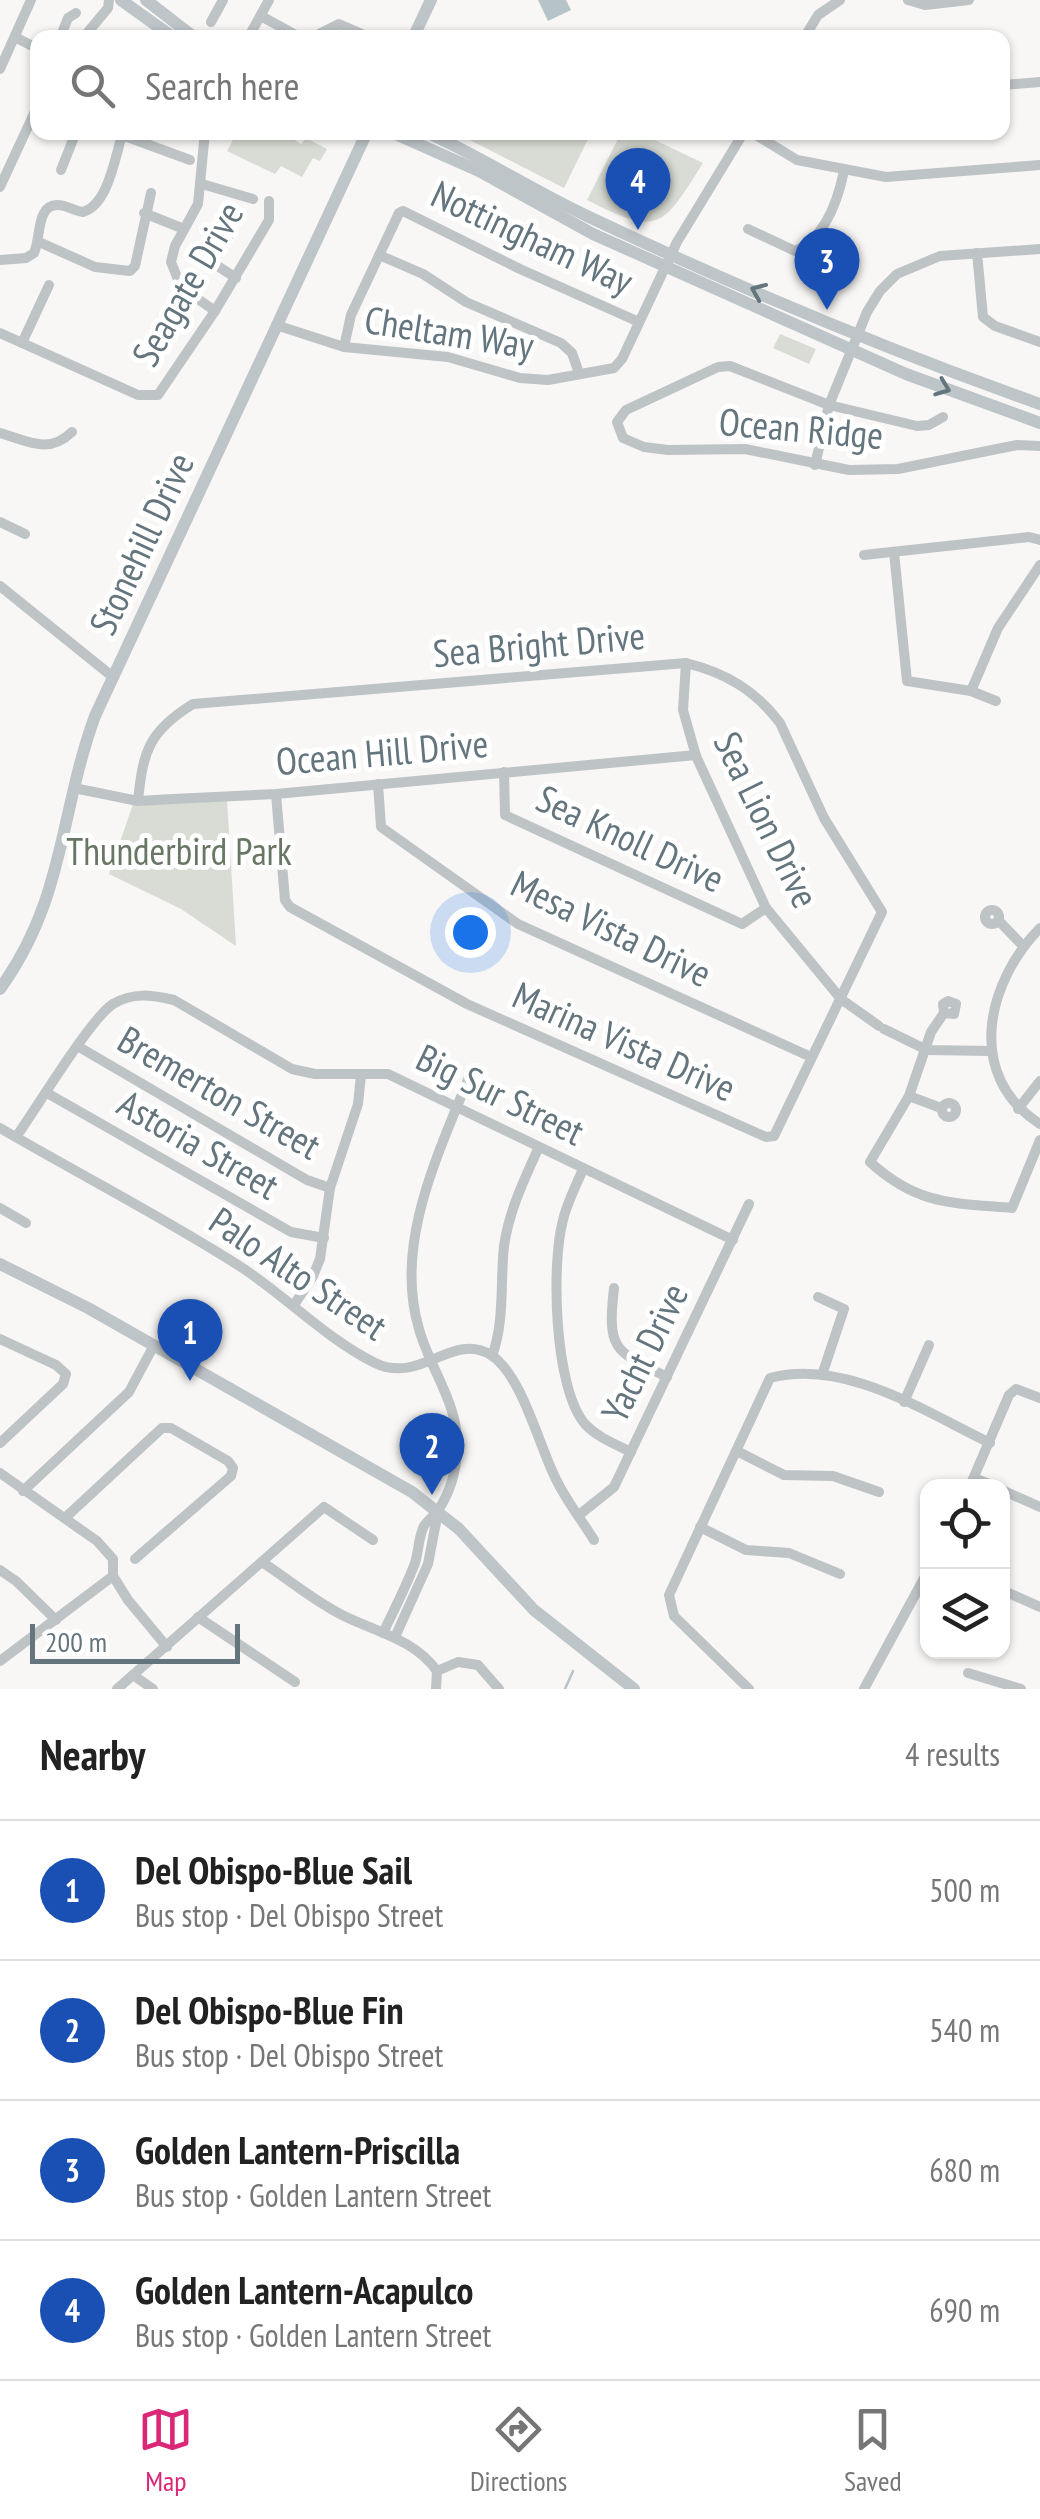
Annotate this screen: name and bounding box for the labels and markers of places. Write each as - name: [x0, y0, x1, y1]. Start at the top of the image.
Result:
- pin: 4: [606, 148, 670, 230]
- pin: 3: [794, 228, 860, 310]
- pin: 1: [158, 1298, 222, 1381]
- pin: 2: [400, 1412, 464, 1495]

